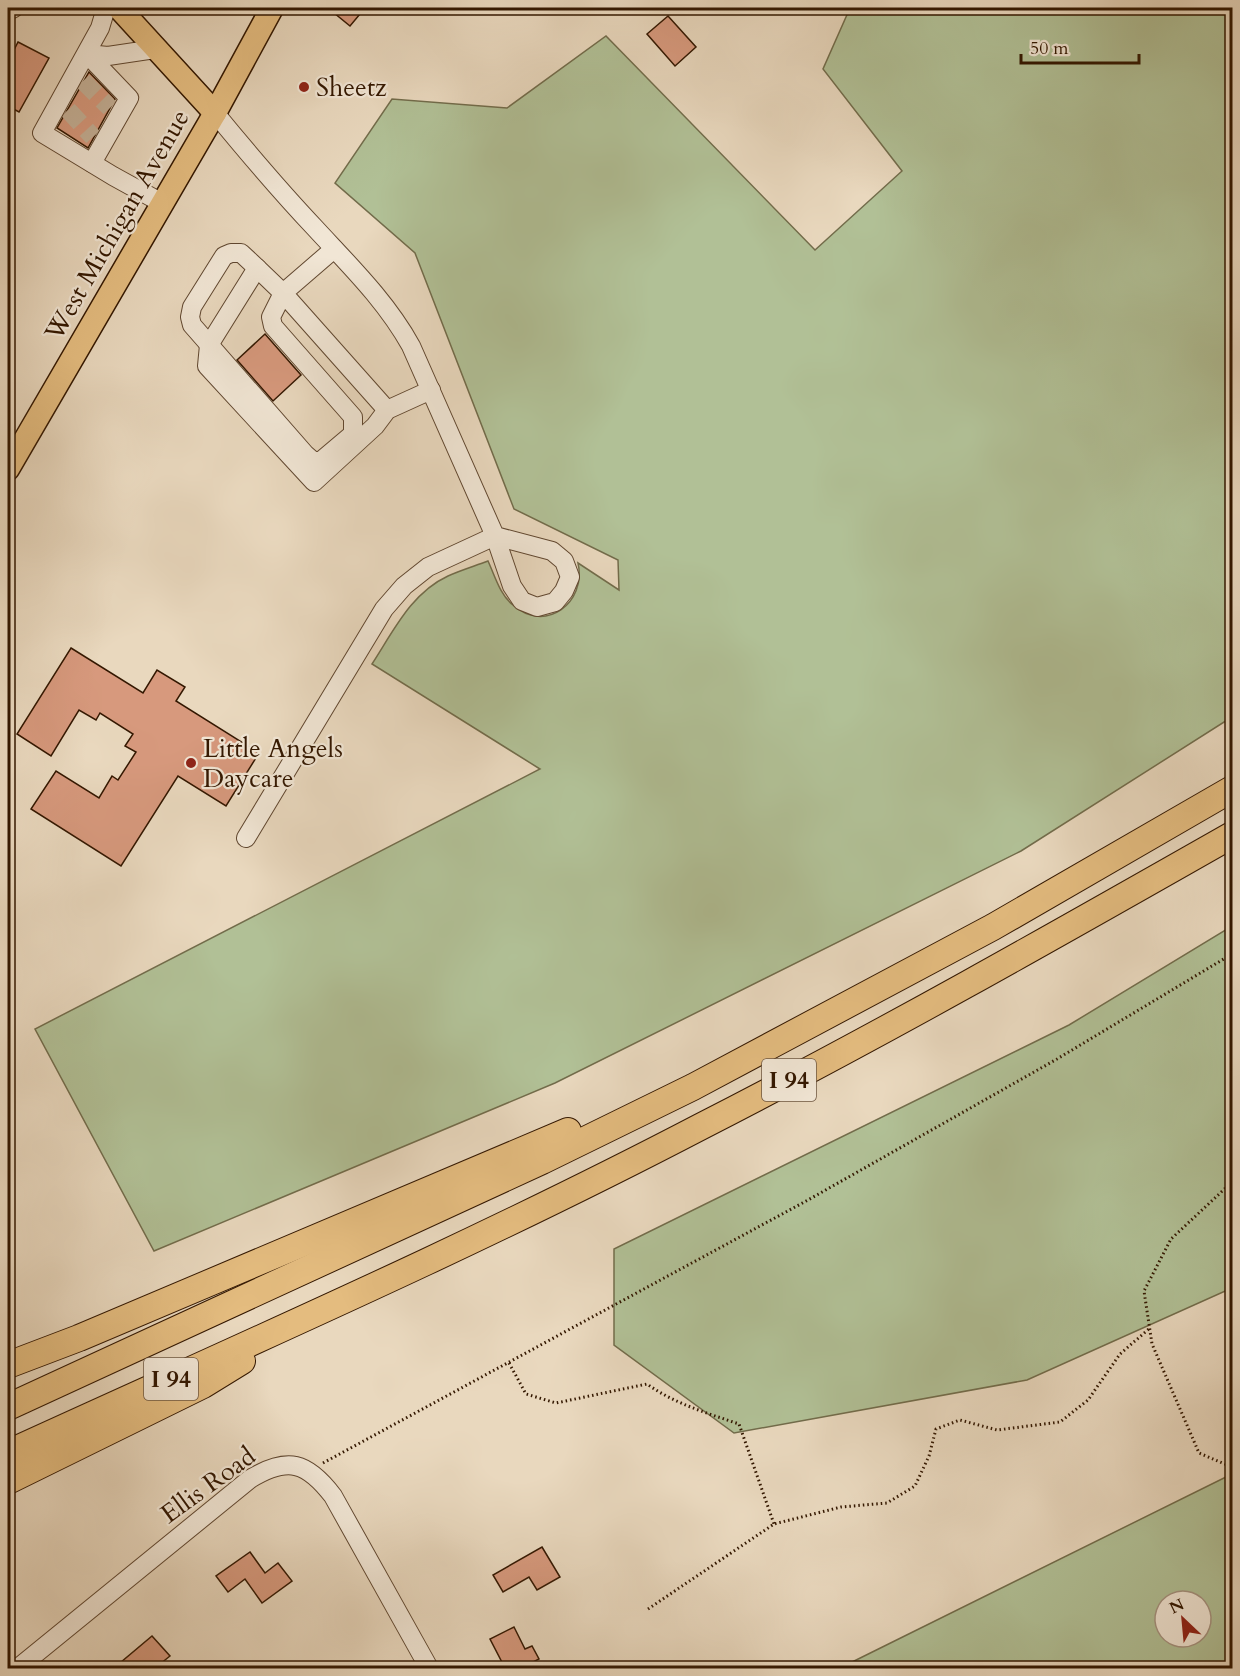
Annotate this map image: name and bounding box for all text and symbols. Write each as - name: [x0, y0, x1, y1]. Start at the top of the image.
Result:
- scale bar: [1021, 27, 1140, 65]
- text: 50 m: [1030, 36, 1069, 61]
- place label: Sheetz: [316, 70, 387, 105]
- marker: Sheetz: [297, 80, 311, 94]
- street label: West Michigan Avenue: [36, 103, 198, 348]
- place label: Little Angels Daycare: [203, 731, 343, 796]
- marker: Little Angels Daycare: [184, 756, 198, 770]
- road number: I 94: [762, 1059, 816, 1101]
- road number: I 94: [144, 1358, 198, 1400]
- street label: Ellis Road: [153, 1439, 263, 1531]
- north arrow: [1153, 1589, 1213, 1649]
- text: N: [1166, 1593, 1188, 1619]

